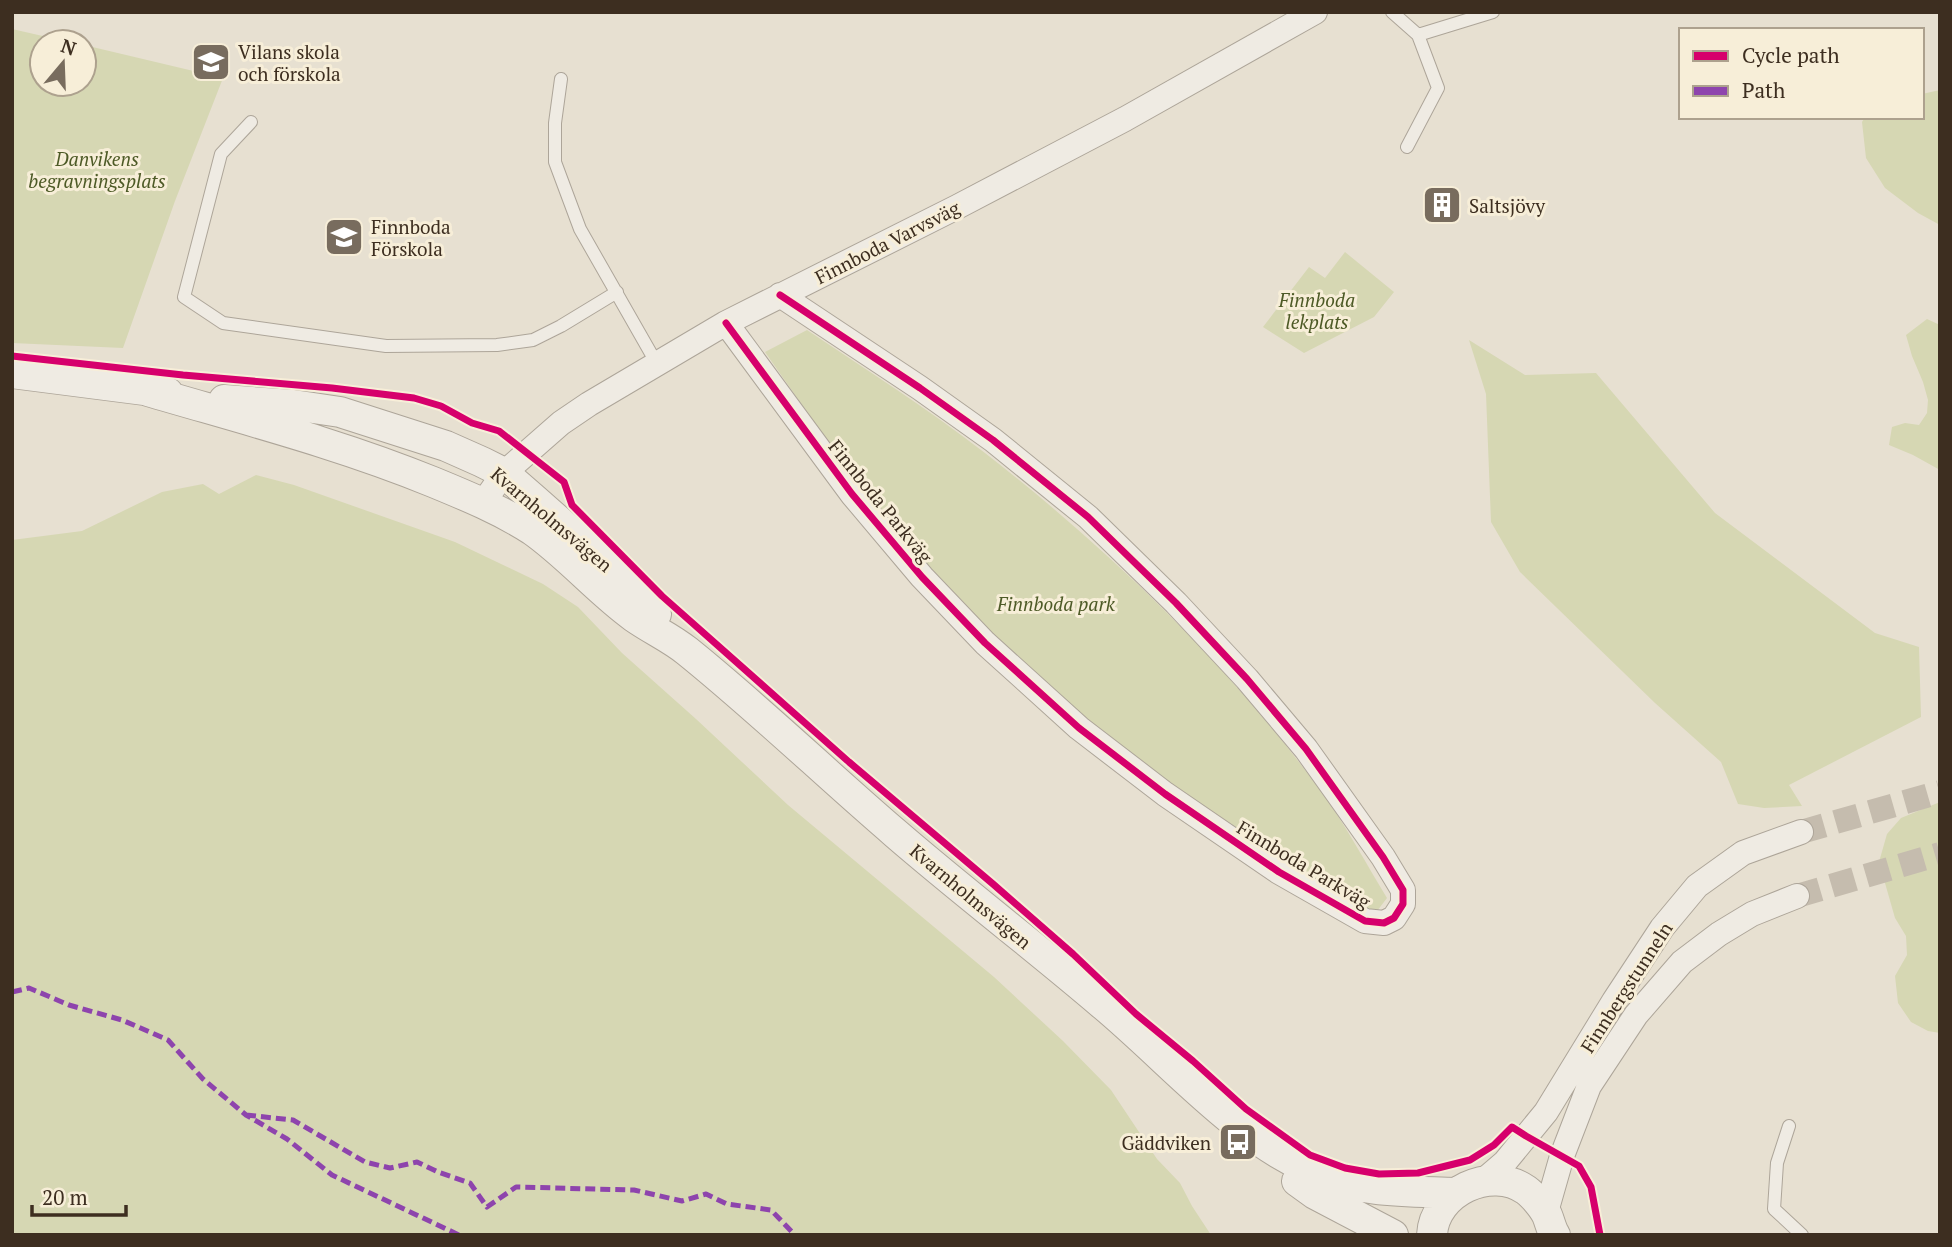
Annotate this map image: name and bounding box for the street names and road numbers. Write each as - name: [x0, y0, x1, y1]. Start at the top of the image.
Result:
- street label: Finnboda Varvsväg: [810, 194, 965, 289]
- street label: Finnboda Parkväg: [824, 434, 939, 569]
- street label: Kvarnholmsvägen: [486, 461, 618, 577]
- street label: Finnboda Parkväg: [1233, 814, 1376, 914]
- street label: Kvarnholmsvägen: [905, 838, 1037, 954]
- street label: Finnbergstunneln: [1574, 917, 1678, 1057]

